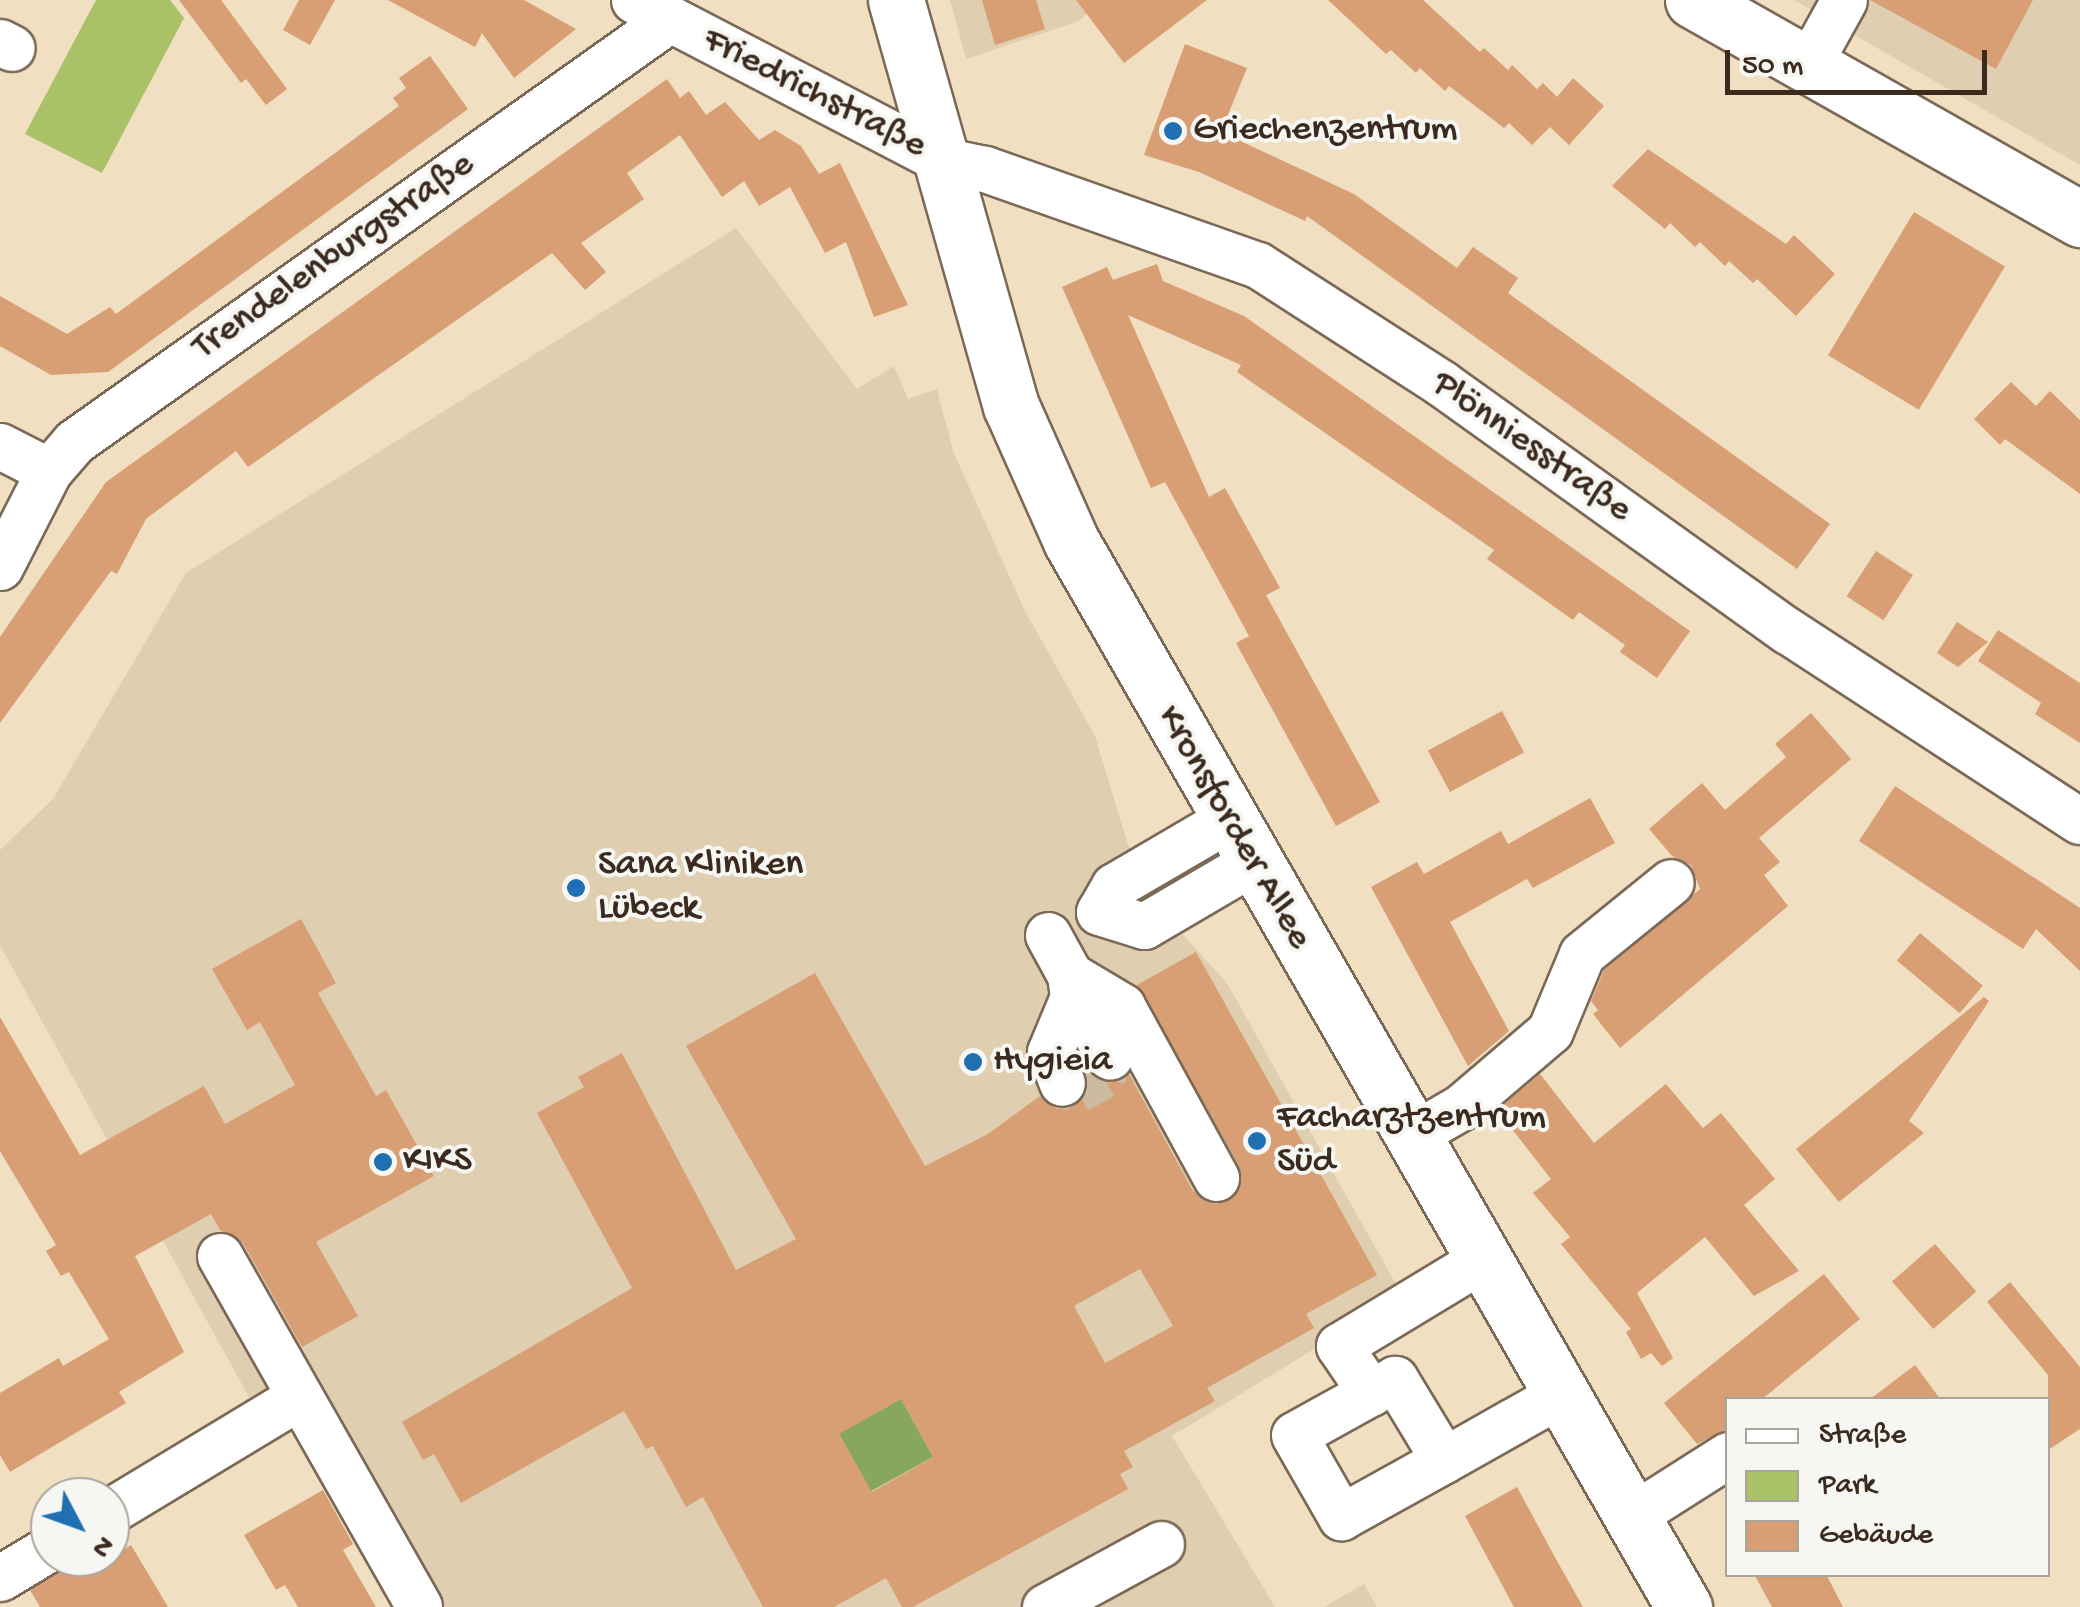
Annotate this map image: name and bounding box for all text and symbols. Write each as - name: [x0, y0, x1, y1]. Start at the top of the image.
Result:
- street label: Friedrichstraße: [695, 18, 933, 170]
- scale bar: [1730, 30, 1992, 92]
- text: 50 m: [1742, 50, 1803, 85]
- place label: Griechenzentrum: [1193, 108, 1457, 154]
- marker: Griechenzentrum: [1162, 120, 1184, 142]
- street label: Trendelenburgstraße: [184, 143, 484, 371]
- street label: Plönniesstraße: [1422, 362, 1640, 534]
- street label: Kronsforder Allee: [1145, 698, 1321, 958]
- place label: Sana Kliniken Lübeck: [598, 843, 803, 932]
- marker: Sana Kliniken Lübeck: [563, 875, 589, 901]
- place label: Hygieia: [993, 1039, 1112, 1085]
- marker: Hygieia: [962, 1051, 984, 1073]
- place label: Facharztzentrum Süd: [1277, 1096, 1546, 1186]
- marker: Facharztzentrum Süd: [1246, 1130, 1268, 1152]
- place label: KIKS: [403, 1139, 472, 1185]
- marker: KIKS: [372, 1151, 394, 1173]
- legend: [1725, 1397, 2050, 1577]
- text: Straße: [1819, 1419, 1906, 1454]
- text: Park: [1819, 1469, 1876, 1504]
- north arrow: [30, 1477, 130, 1577]
- text: Gebäude: [1819, 1519, 1933, 1554]
- text: N: [83, 1528, 120, 1563]

